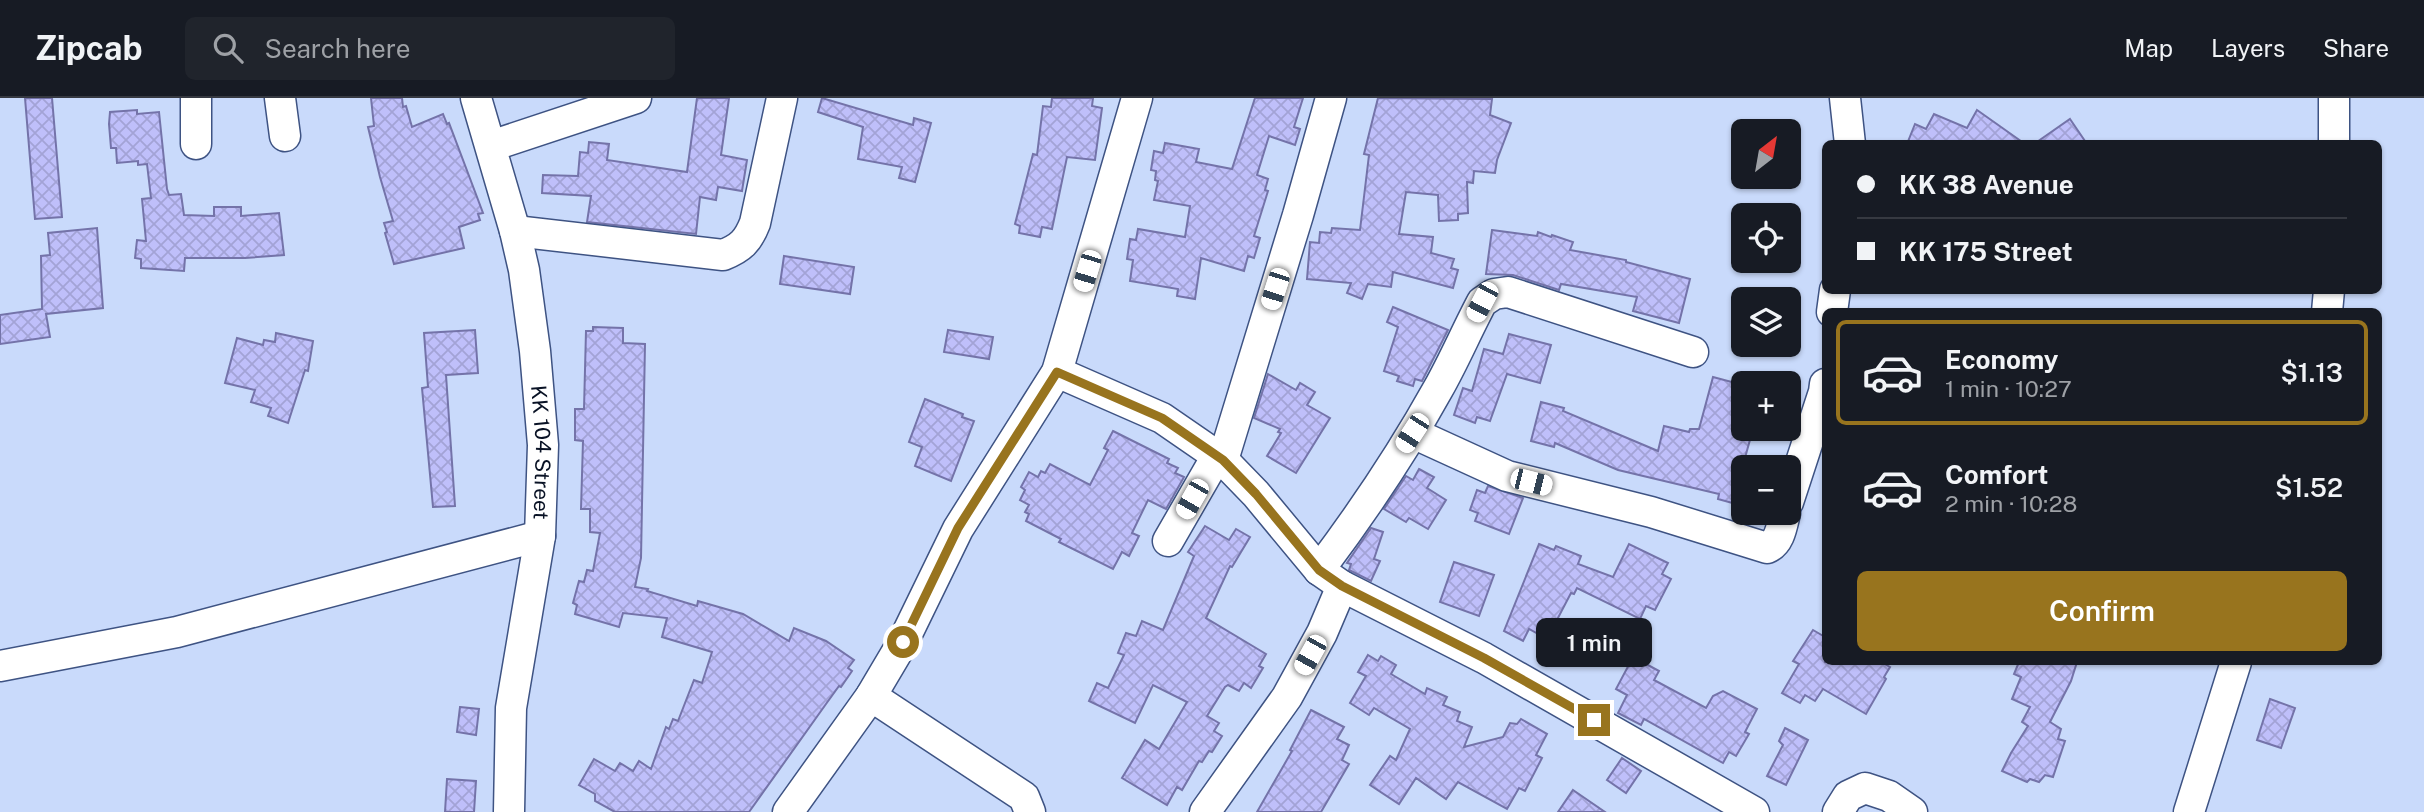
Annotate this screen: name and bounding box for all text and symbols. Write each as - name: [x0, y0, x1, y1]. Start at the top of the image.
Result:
- search box: [185, 17, 675, 80]
- text: Zipcab: [35, 29, 143, 67]
- icon: search: [209, 29, 247, 67]
- text: Search here: [265, 33, 411, 64]
- text: Map: [2124, 34, 2173, 62]
- text: Layers: [2211, 34, 2285, 62]
- text: Share: [2323, 34, 2389, 62]
- north arrow: [1731, 119, 1801, 189]
- map controls: [1731, 119, 1801, 525]
- text: KK 38 Avenue: [1899, 169, 2074, 200]
- button: locate: [1731, 203, 1801, 273]
- text: KK 175 Street: [1899, 236, 2072, 267]
- car: [1071, 248, 1104, 294]
- car: [1259, 266, 1292, 312]
- car: [1463, 279, 1502, 325]
- button: layers: [1731, 287, 1801, 357]
- icon: car: [1861, 341, 1924, 404]
- text: Economy: [1945, 344, 2058, 375]
- text: $1.13: [2280, 357, 2343, 388]
- button: +: [1731, 371, 1801, 441]
- text: 1 min · 10:27: [1945, 375, 2072, 402]
- street label: KK 104 Street: [526, 384, 556, 520]
- car: [1392, 410, 1433, 456]
- button: −: [1731, 455, 1801, 525]
- icon: car: [1861, 456, 1924, 519]
- text: Comfort: [1945, 459, 2048, 490]
- car: [1509, 467, 1554, 497]
- text: $1.52: [2275, 472, 2343, 503]
- car: [1173, 476, 1212, 522]
- text: 2 min · 10:28: [1945, 490, 2077, 517]
- button: Confirm: [1857, 571, 2347, 651]
- callout: 1 min: [1536, 618, 1652, 668]
- route start: [887, 626, 919, 658]
- text: 1 min: [1567, 629, 1621, 656]
- car: [1291, 632, 1330, 678]
- route end: [1578, 704, 1610, 736]

